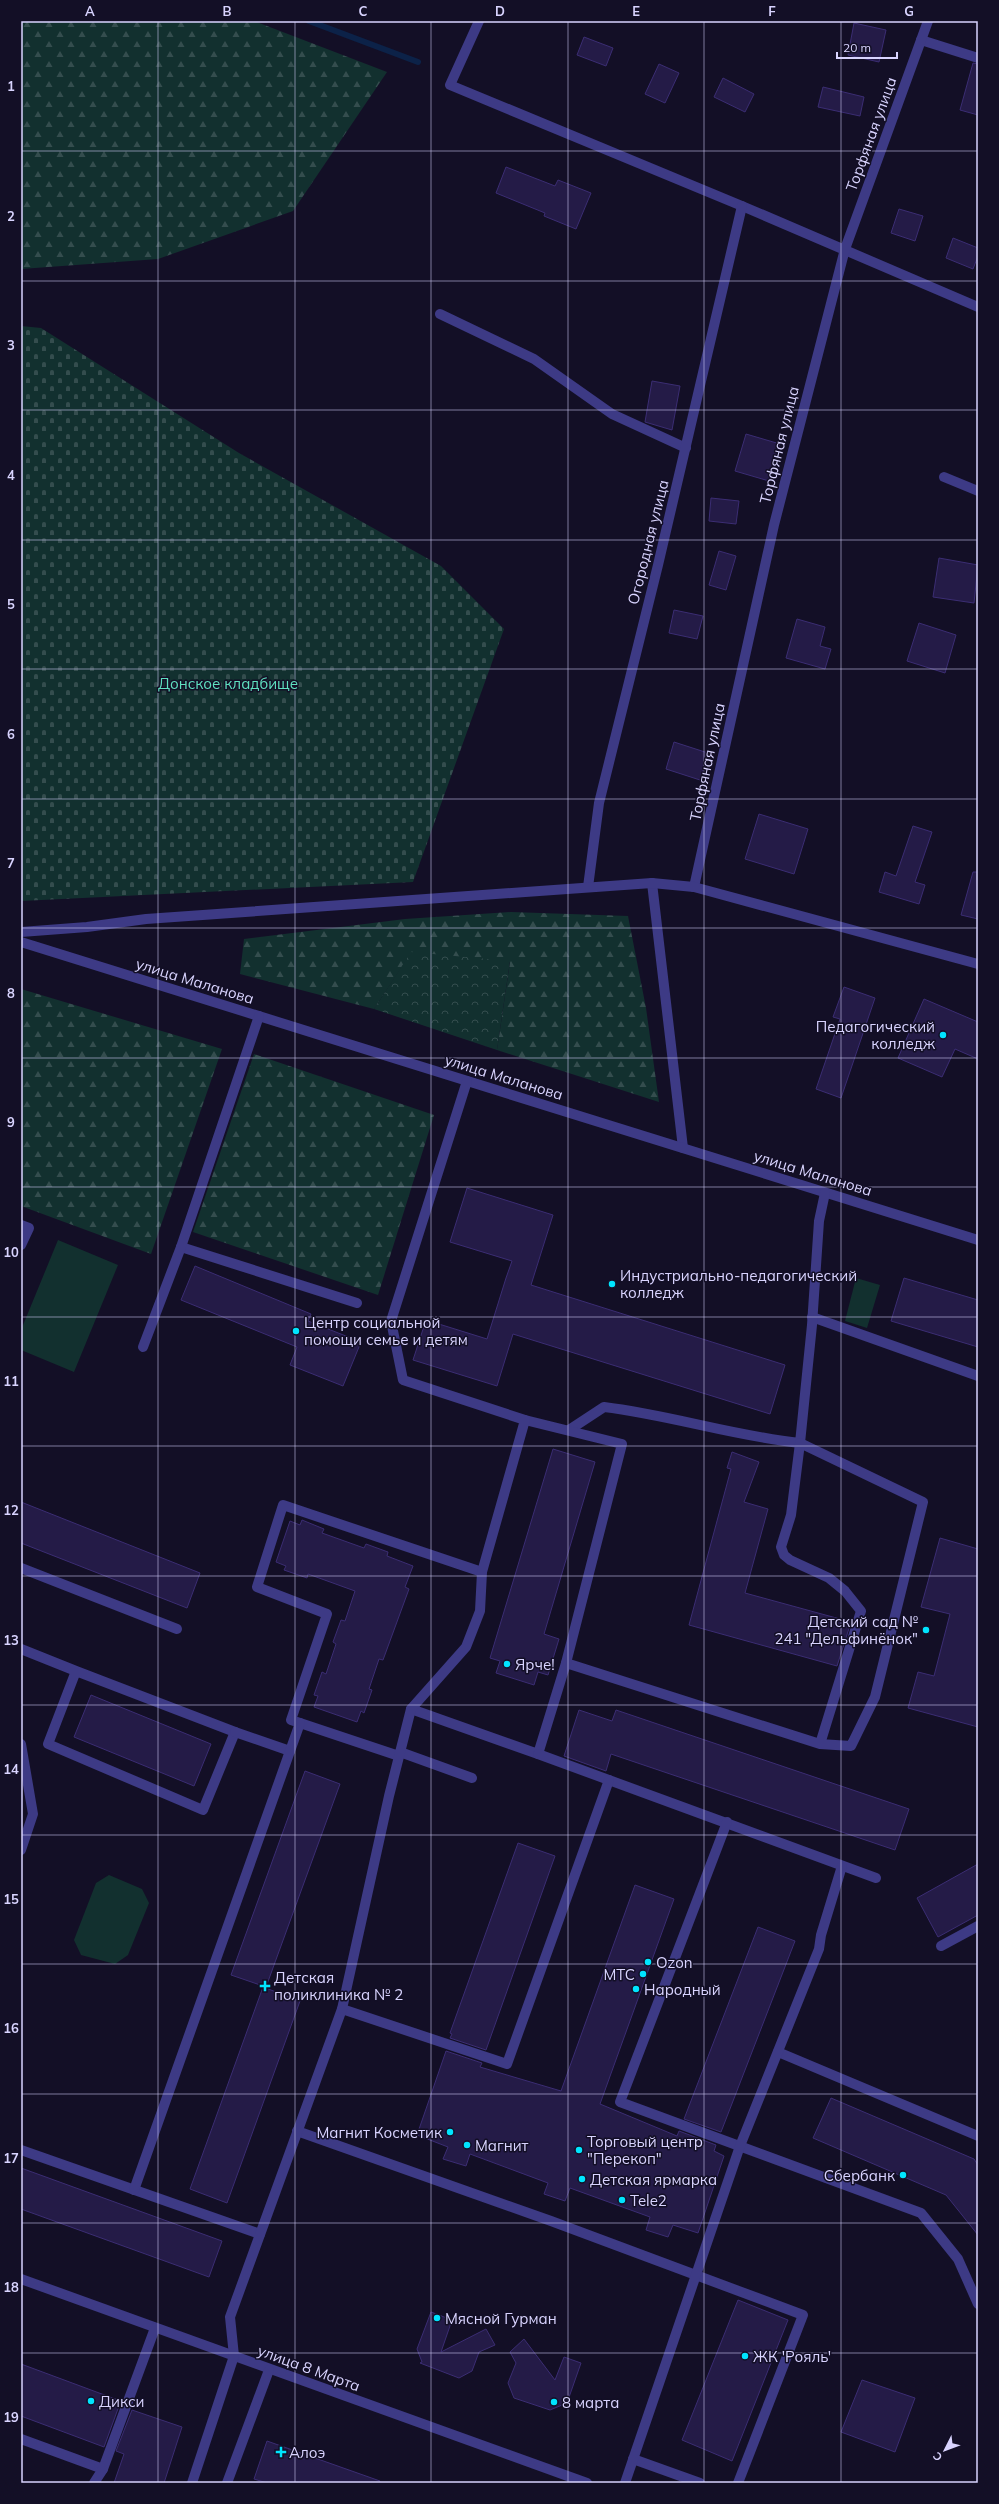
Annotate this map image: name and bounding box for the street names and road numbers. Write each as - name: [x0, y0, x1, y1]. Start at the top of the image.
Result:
- street label: Торфяная улица: [842, 74, 900, 194]
- street label: Торфяная улица: [755, 384, 803, 506]
- street label: Огородная улица: [623, 478, 673, 606]
- street label: Торфяная улица: [685, 701, 729, 823]
- street label: улица Маланова: [133, 954, 257, 1008]
- street label: улица Маланова: [442, 1050, 566, 1104]
- street label: улица Маланова: [751, 1146, 875, 1200]
- street label: улица 8 Марта: [255, 2341, 363, 2395]

